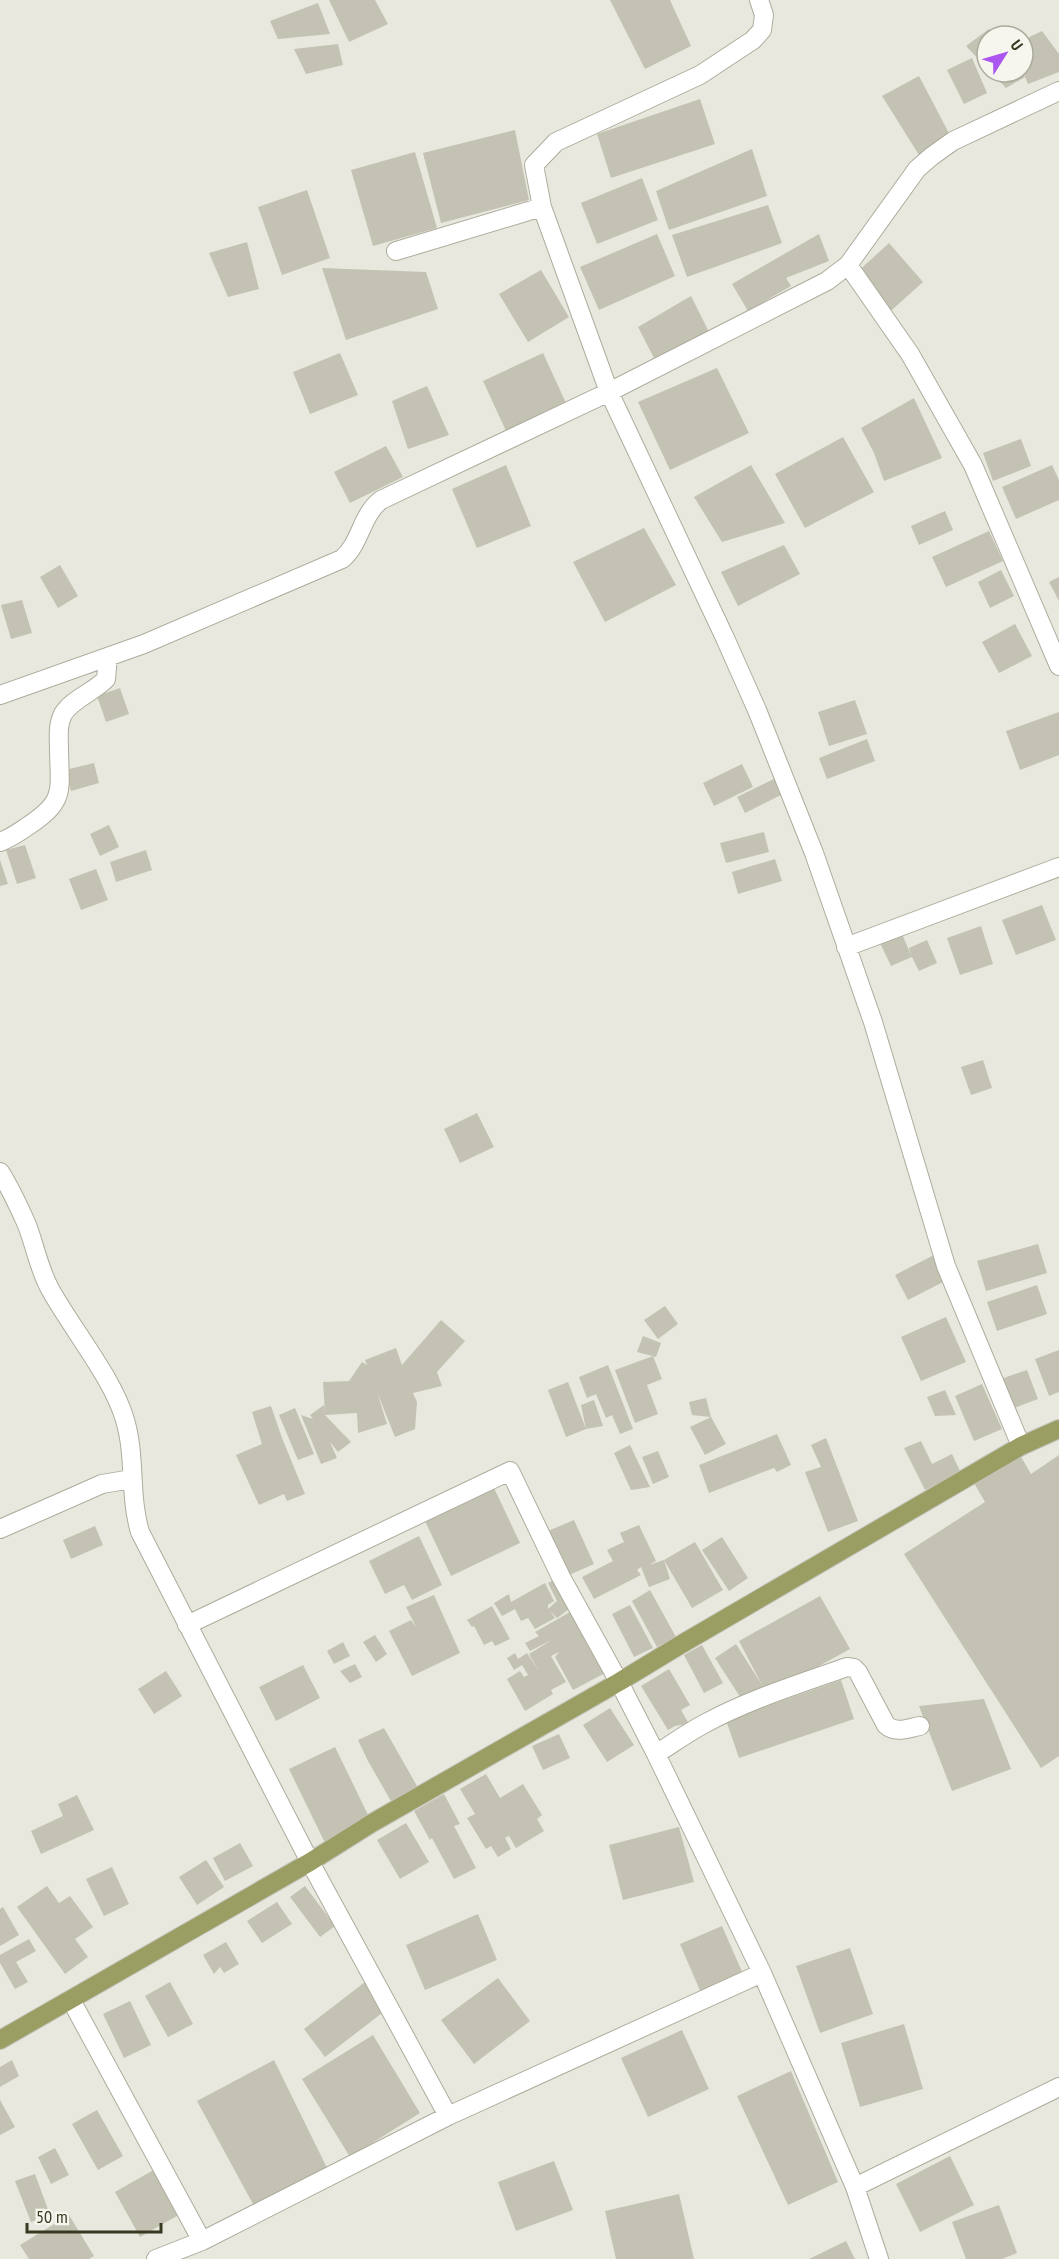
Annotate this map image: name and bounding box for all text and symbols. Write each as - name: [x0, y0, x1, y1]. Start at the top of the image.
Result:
- north arrow: [975, 24, 1035, 84]
- text: U: [1007, 36, 1027, 54]
- scale bar: [27, 2196, 160, 2234]
- text: 50 m: [36, 2205, 68, 2228]

